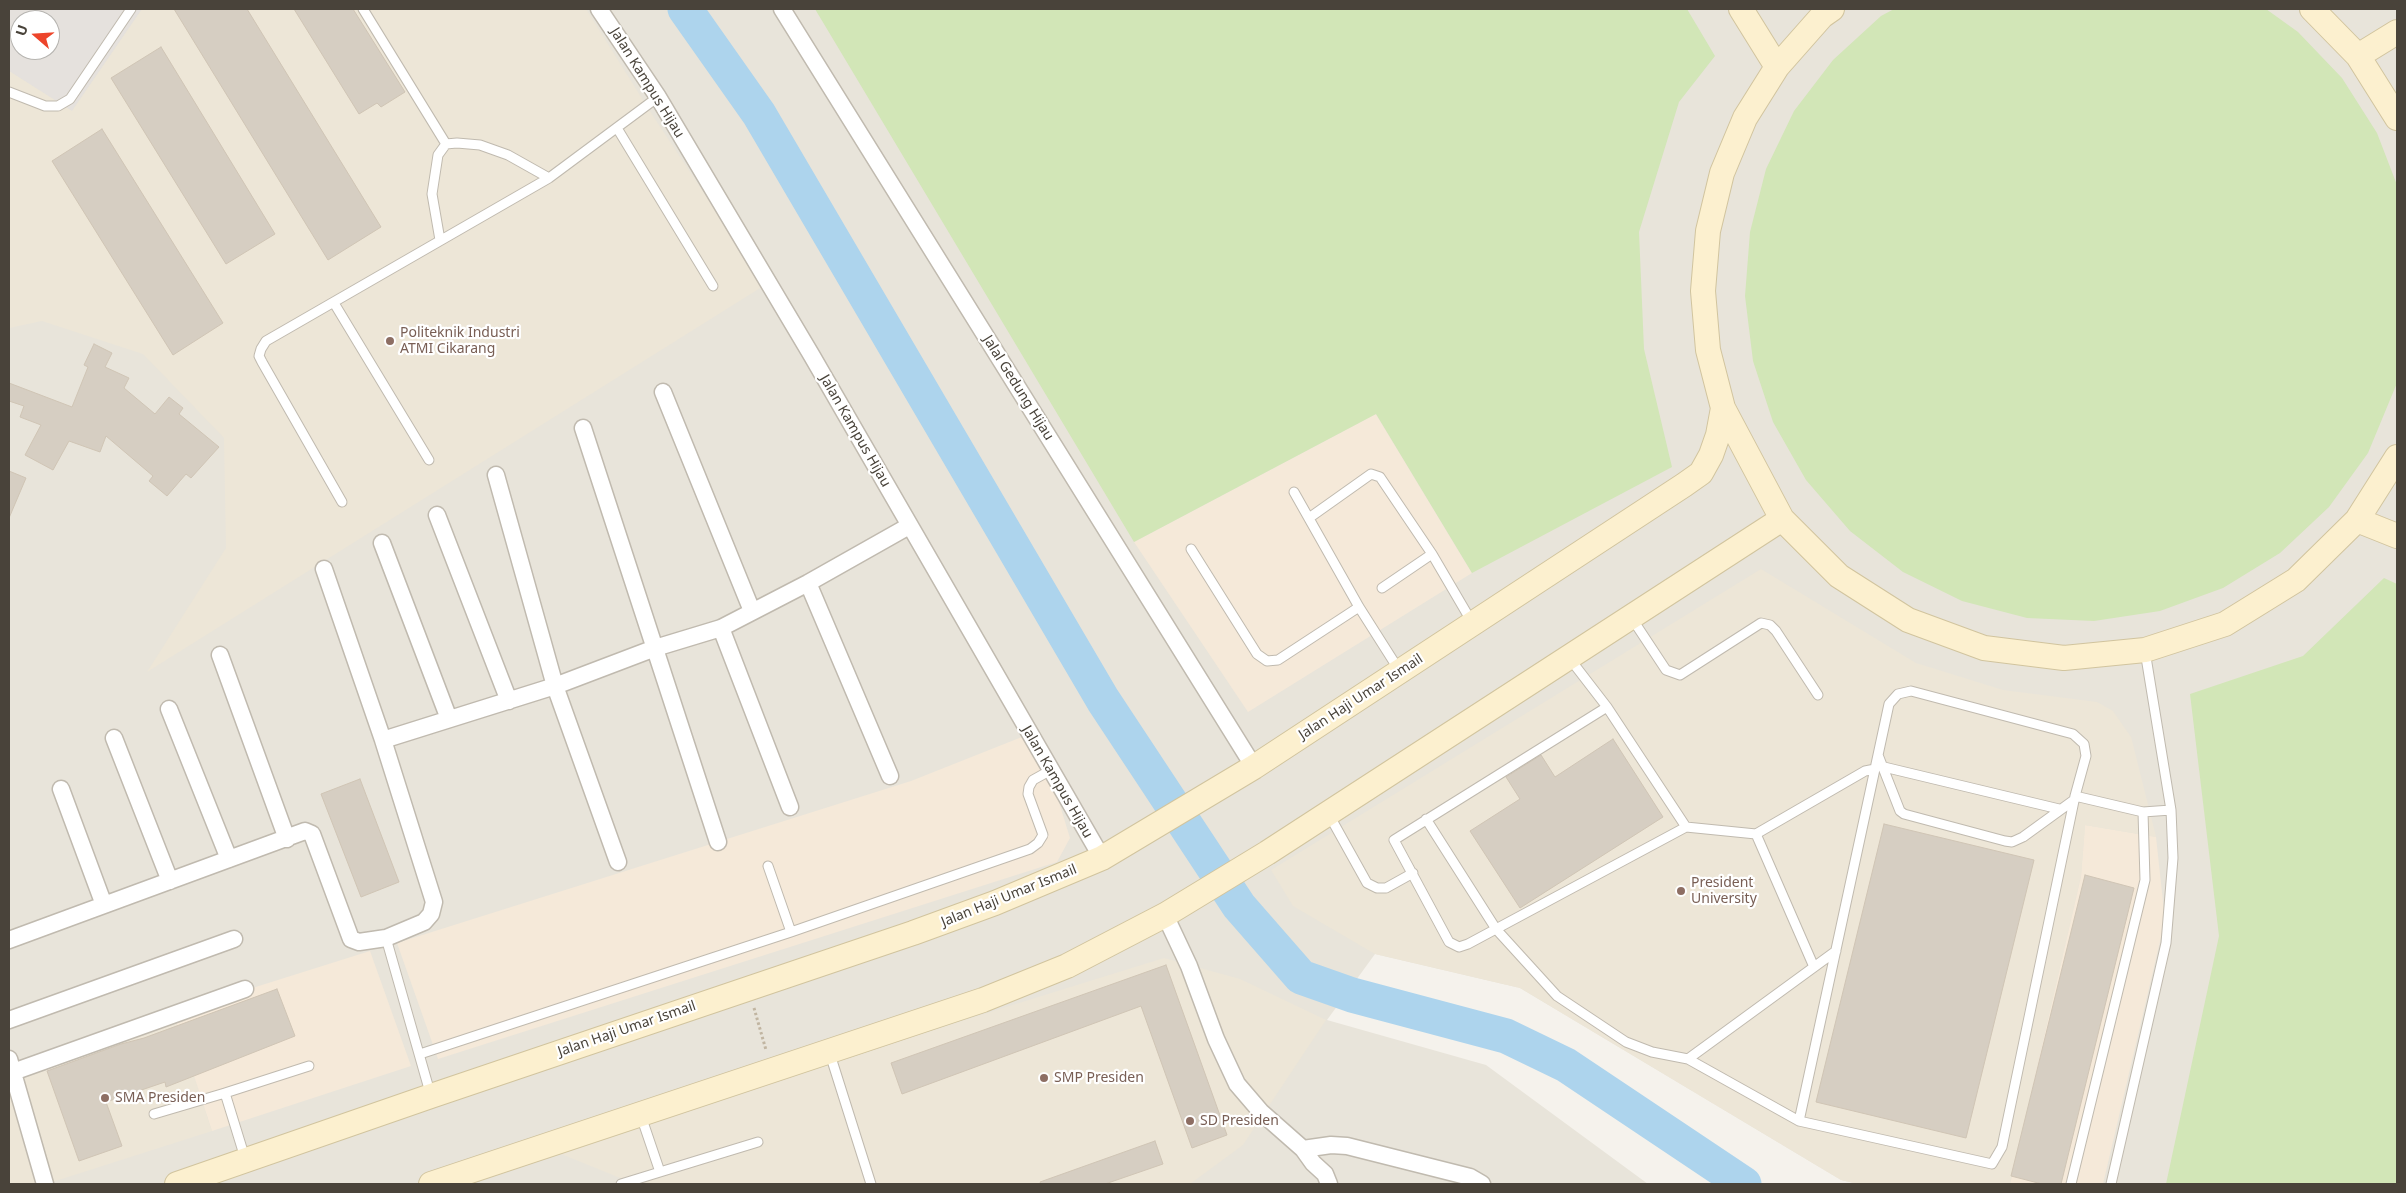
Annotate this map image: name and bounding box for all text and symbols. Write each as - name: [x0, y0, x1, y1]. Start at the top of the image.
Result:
- north arrow: [10, 10, 60, 60]
- text: U: [11, 22, 32, 38]
- street label: Jalan Kampus Hijau: [606, 25, 688, 141]
- place label: Politeknik Industri ATMI Cikarang: [400, 325, 520, 358]
- street label: Jalal Gedung Hijau: [979, 332, 1057, 444]
- marker: Politeknik Industri ATMI Cikarang: [384, 335, 396, 347]
- street label: Jalan Kampus Hijau: [816, 372, 894, 490]
- street label: Jalan Haji Umar Ismail: [1296, 651, 1426, 743]
- street label: Jalan Kampus Hijau: [1018, 723, 1096, 841]
- street label: Jalan Haji Umar Ismail: [939, 861, 1079, 931]
- place label: President University: [1691, 875, 1757, 908]
- marker: President University: [1675, 885, 1687, 897]
- street label: Jalan Haji Umar Ismail: [556, 997, 698, 1061]
- place label: SMP Presiden: [1054, 1070, 1144, 1086]
- marker: SMP Presiden: [1038, 1072, 1050, 1084]
- place label: SMA Presiden: [115, 1090, 205, 1106]
- marker: SMA Presiden: [99, 1092, 111, 1104]
- place label: SD Presiden: [1200, 1113, 1279, 1129]
- marker: SD Presiden: [1184, 1115, 1196, 1127]

